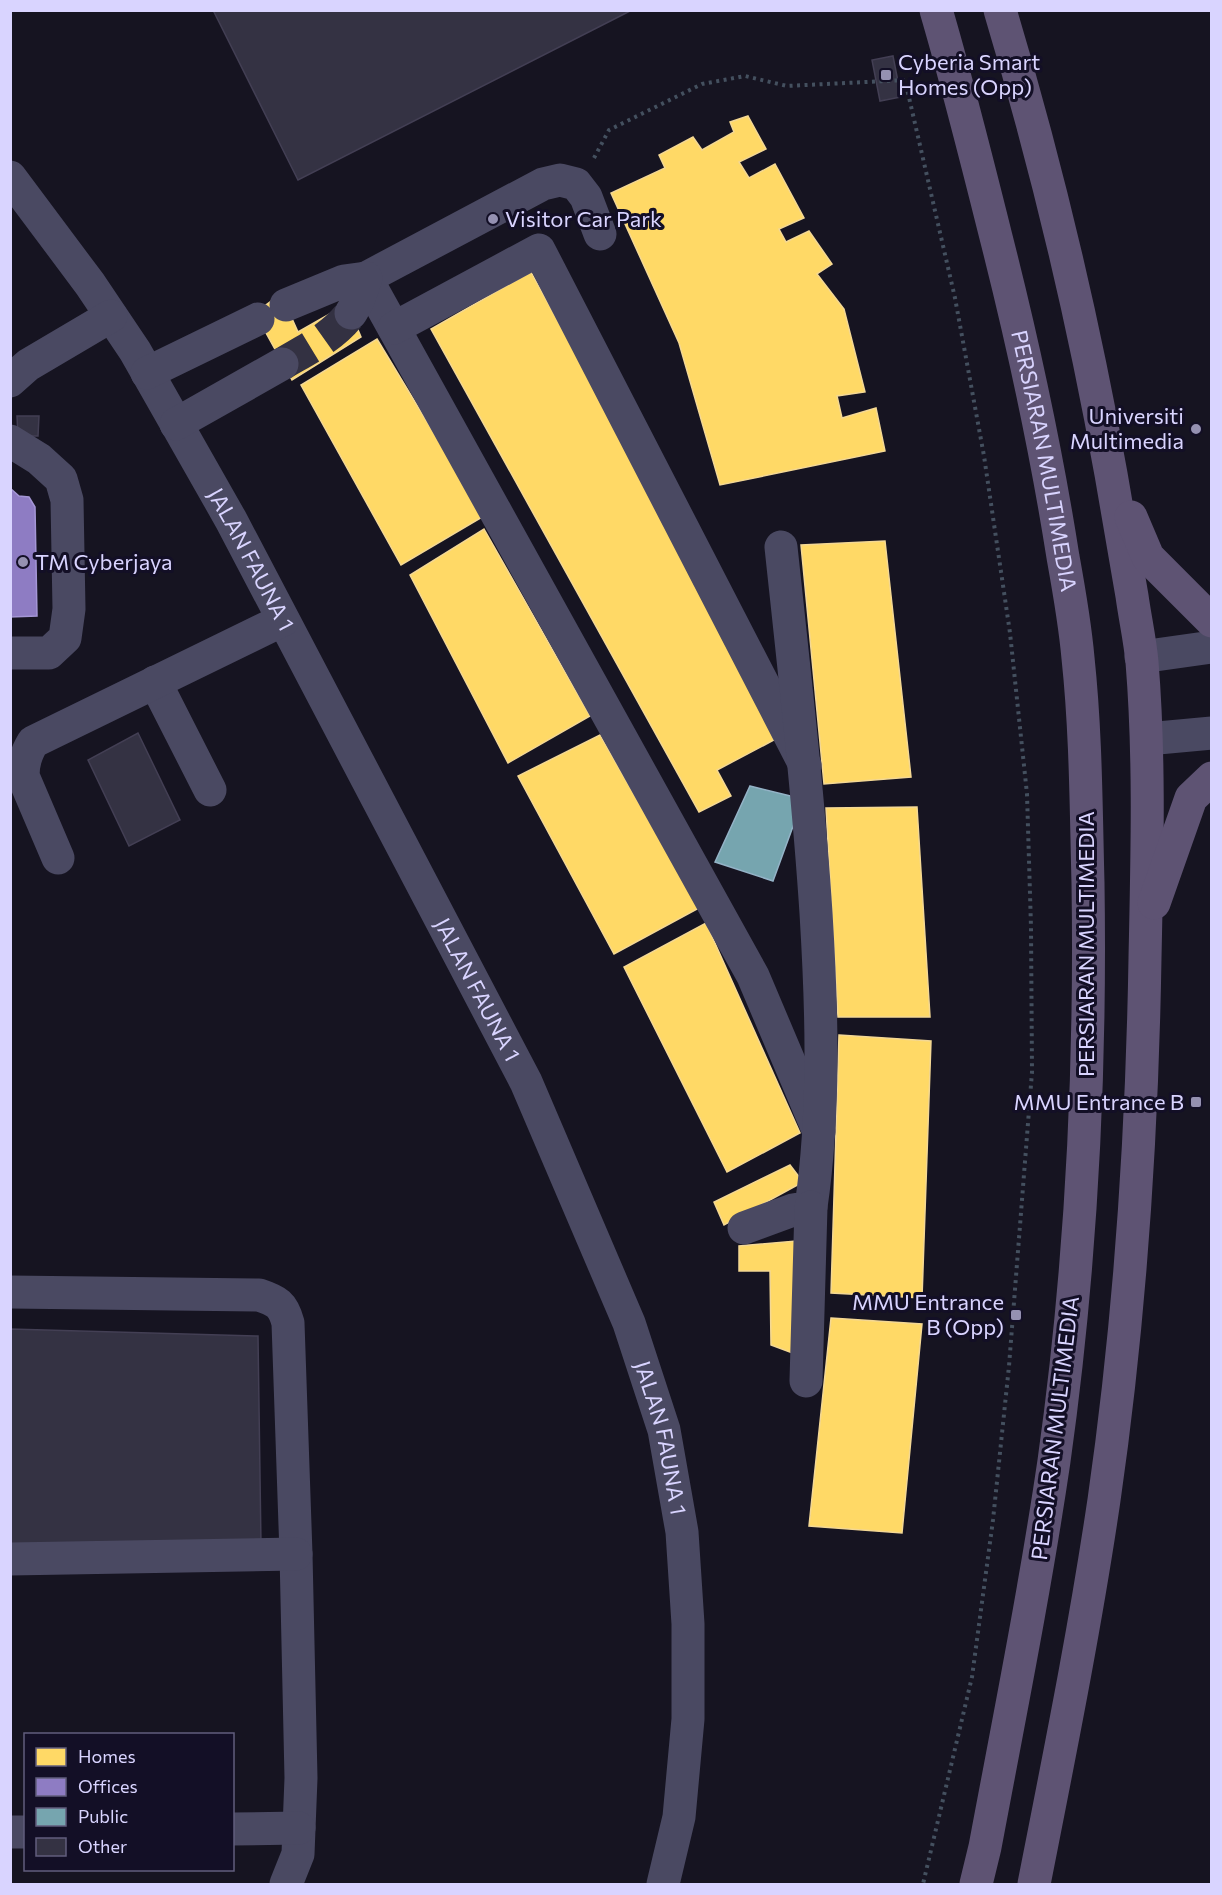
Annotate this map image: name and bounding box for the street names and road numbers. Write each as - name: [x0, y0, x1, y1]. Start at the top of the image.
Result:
- street label: PERSIARAN MULTIMEDIA: [1006, 327, 1083, 594]
- street label: JALAN FAUNA 1: [203, 483, 301, 635]
- street label: PERSIARAN MULTIMEDIA: [1072, 811, 1099, 1077]
- street label: JALAN FAUNA 1: [429, 913, 527, 1066]
- street label: PERSIARAN MULTIMEDIA: [1025, 1294, 1084, 1561]
- street label: JALAN FAUNA 1: [629, 1357, 693, 1517]

